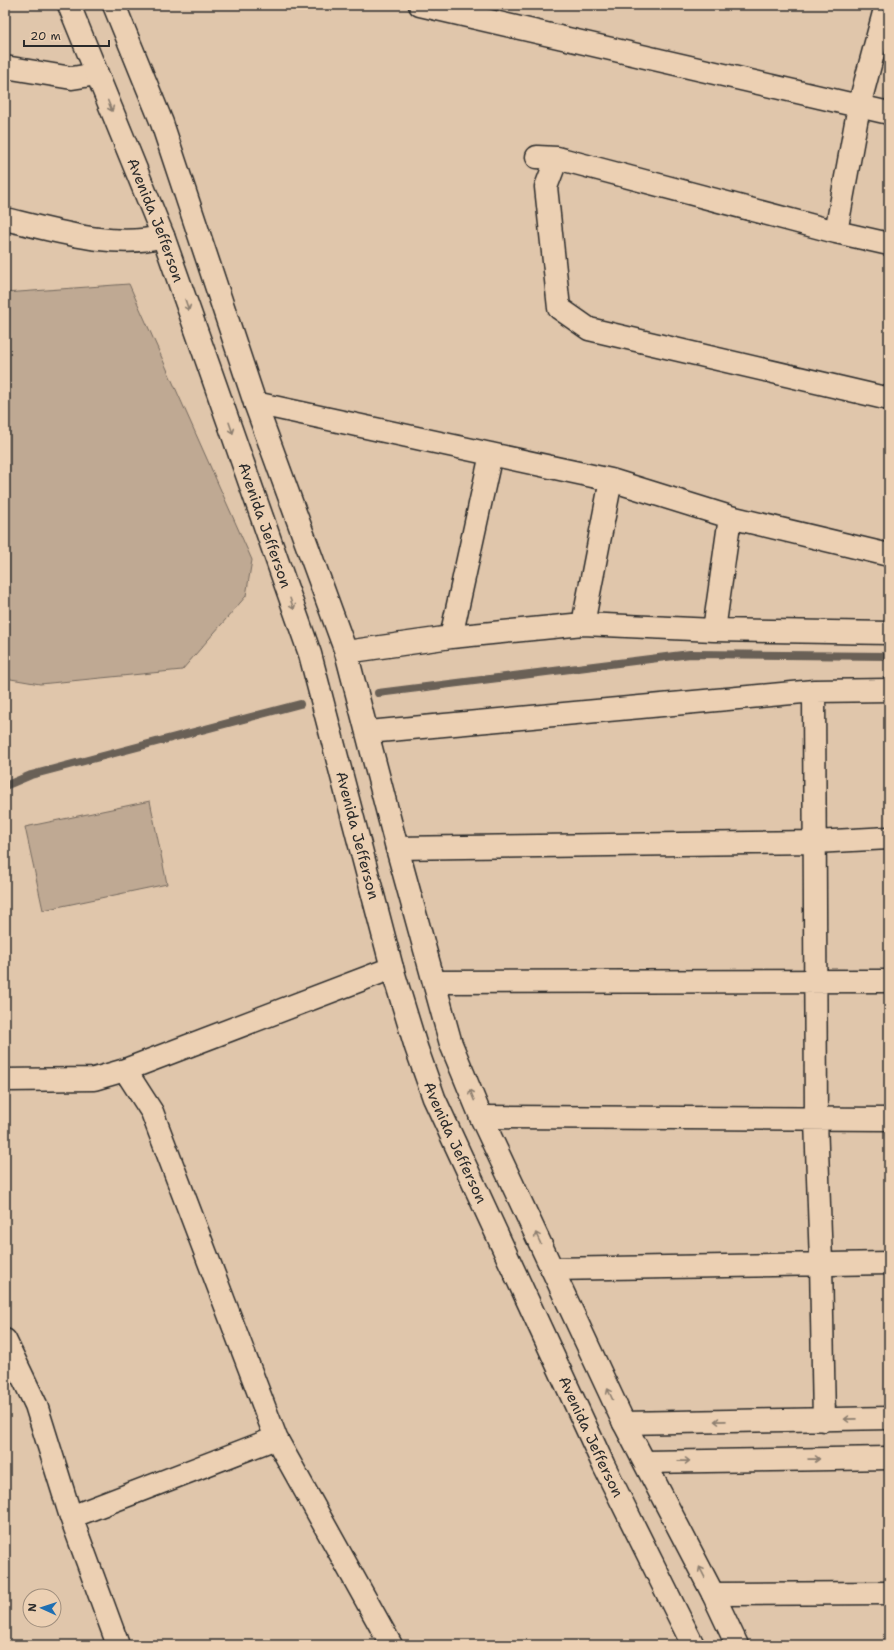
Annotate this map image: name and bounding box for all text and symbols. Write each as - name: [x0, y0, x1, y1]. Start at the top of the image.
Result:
- scale bar: [24, 22, 109, 48]
- text: 20 m: [30, 28, 61, 44]
- one-way arrow: [107, 99, 114, 111]
- street label: Avenida Jefferson: [122, 155, 189, 285]
- one-way arrow: [184, 299, 192, 311]
- one-way arrow: [227, 422, 235, 434]
- street label: Avenida Jefferson: [233, 460, 296, 591]
- one-way arrow: [289, 597, 297, 609]
- street label: Avenida Jefferson: [331, 769, 384, 902]
- street label: Avenida Jefferson: [419, 1079, 491, 1207]
- one-way arrow: [468, 1089, 475, 1101]
- one-way arrow: [534, 1233, 541, 1245]
- street label: Avenida Jefferson: [554, 1373, 628, 1501]
- one-way arrow: [606, 1389, 614, 1401]
- one-way arrow: [844, 1415, 857, 1423]
- one-way arrow: [714, 1417, 727, 1425]
- one-way arrow: [807, 1455, 820, 1463]
- one-way arrow: [677, 1457, 690, 1465]
- one-way arrow: [697, 1566, 705, 1578]
- north arrow: [22, 1588, 62, 1628]
- text: N: [25, 1602, 40, 1612]

